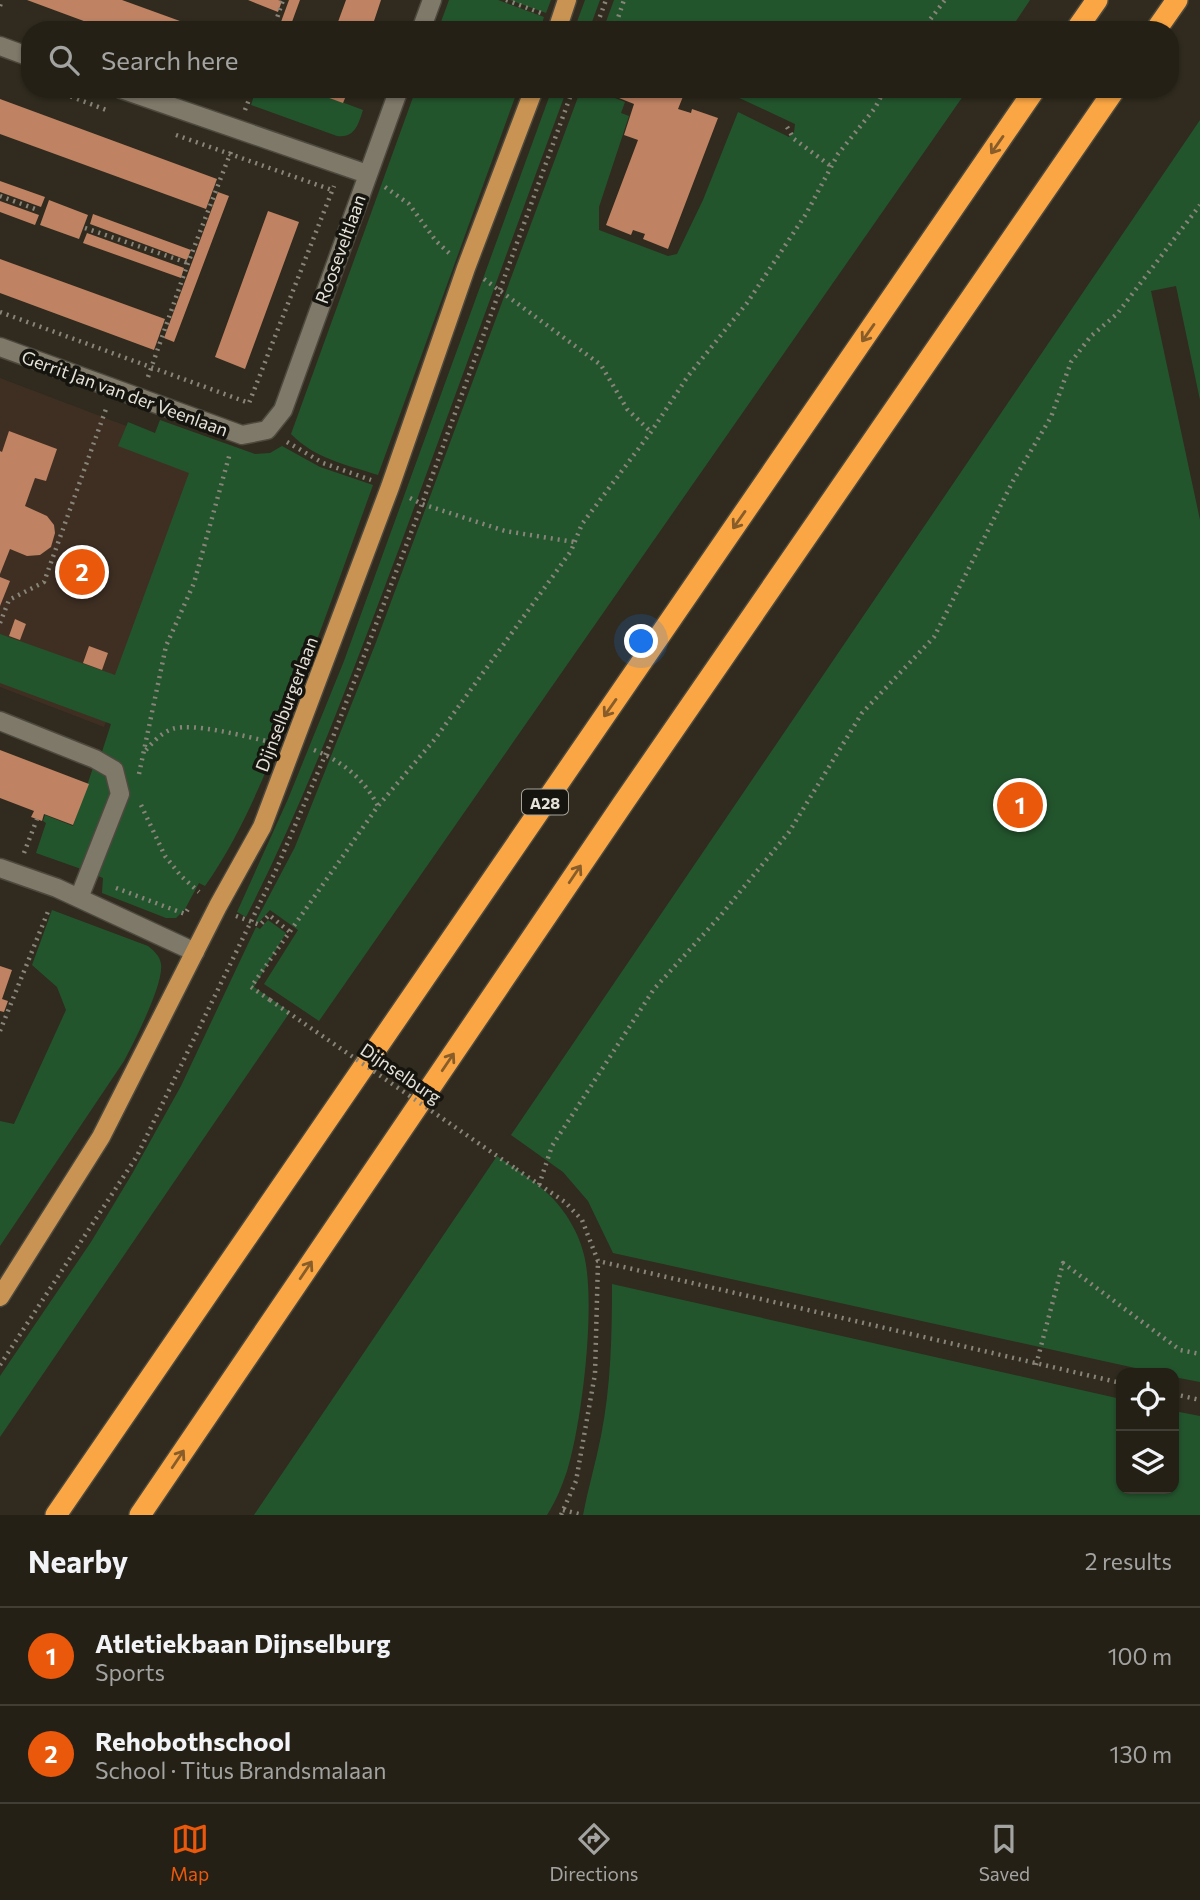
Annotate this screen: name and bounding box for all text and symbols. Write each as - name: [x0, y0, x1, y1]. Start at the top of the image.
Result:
- search box: [21, 21, 1179, 98]
- icon: search: [45, 41, 83, 79]
- text: Search here: [101, 44, 239, 75]
- one-way arrow: [989, 135, 1003, 155]
- street label: Rooseveltlaan: [310, 192, 370, 306]
- one-way arrow: [861, 323, 875, 342]
- street label: Gerrit Jan van der Veenlaan: [19, 345, 231, 441]
- one-way arrow: [732, 510, 746, 530]
- pin: 2: [59, 546, 105, 598]
- your location: [624, 624, 658, 658]
- street label: Dijnselburgerlaan: [250, 633, 322, 775]
- one-way arrow: [603, 698, 617, 717]
- pin: 1: [997, 779, 1043, 831]
- road number: A28: [522, 790, 568, 814]
- one-way arrow: [568, 865, 582, 884]
- street label: Dijnselburg: [356, 1038, 446, 1108]
- one-way arrow: [440, 1053, 455, 1072]
- one-way arrow: [299, 1261, 313, 1281]
- map controls: [1116, 1368, 1179, 1494]
- button: locate: [1116, 1368, 1179, 1431]
- button: layers: [1116, 1431, 1179, 1494]
- one-way arrow: [171, 1449, 185, 1469]
- text: Nearby: [28, 1542, 128, 1579]
- text: 2 results: [1085, 1547, 1172, 1575]
- text: Atletiekbaan Dijnselburg: [95, 1627, 391, 1658]
- text: 1: [46, 1642, 56, 1670]
- text: 100 m: [1108, 1642, 1172, 1670]
- text: Sports: [95, 1658, 165, 1686]
- text: Rehobothschool: [95, 1725, 291, 1756]
- text: 2: [44, 1740, 58, 1768]
- text: 130 m: [1110, 1740, 1172, 1768]
- text: School · Titus Brandsmalaan: [95, 1756, 386, 1784]
- tab: Map: [170, 1820, 209, 1885]
- tab: Directions: [549, 1820, 639, 1885]
- tab: Saved: [979, 1820, 1030, 1885]

